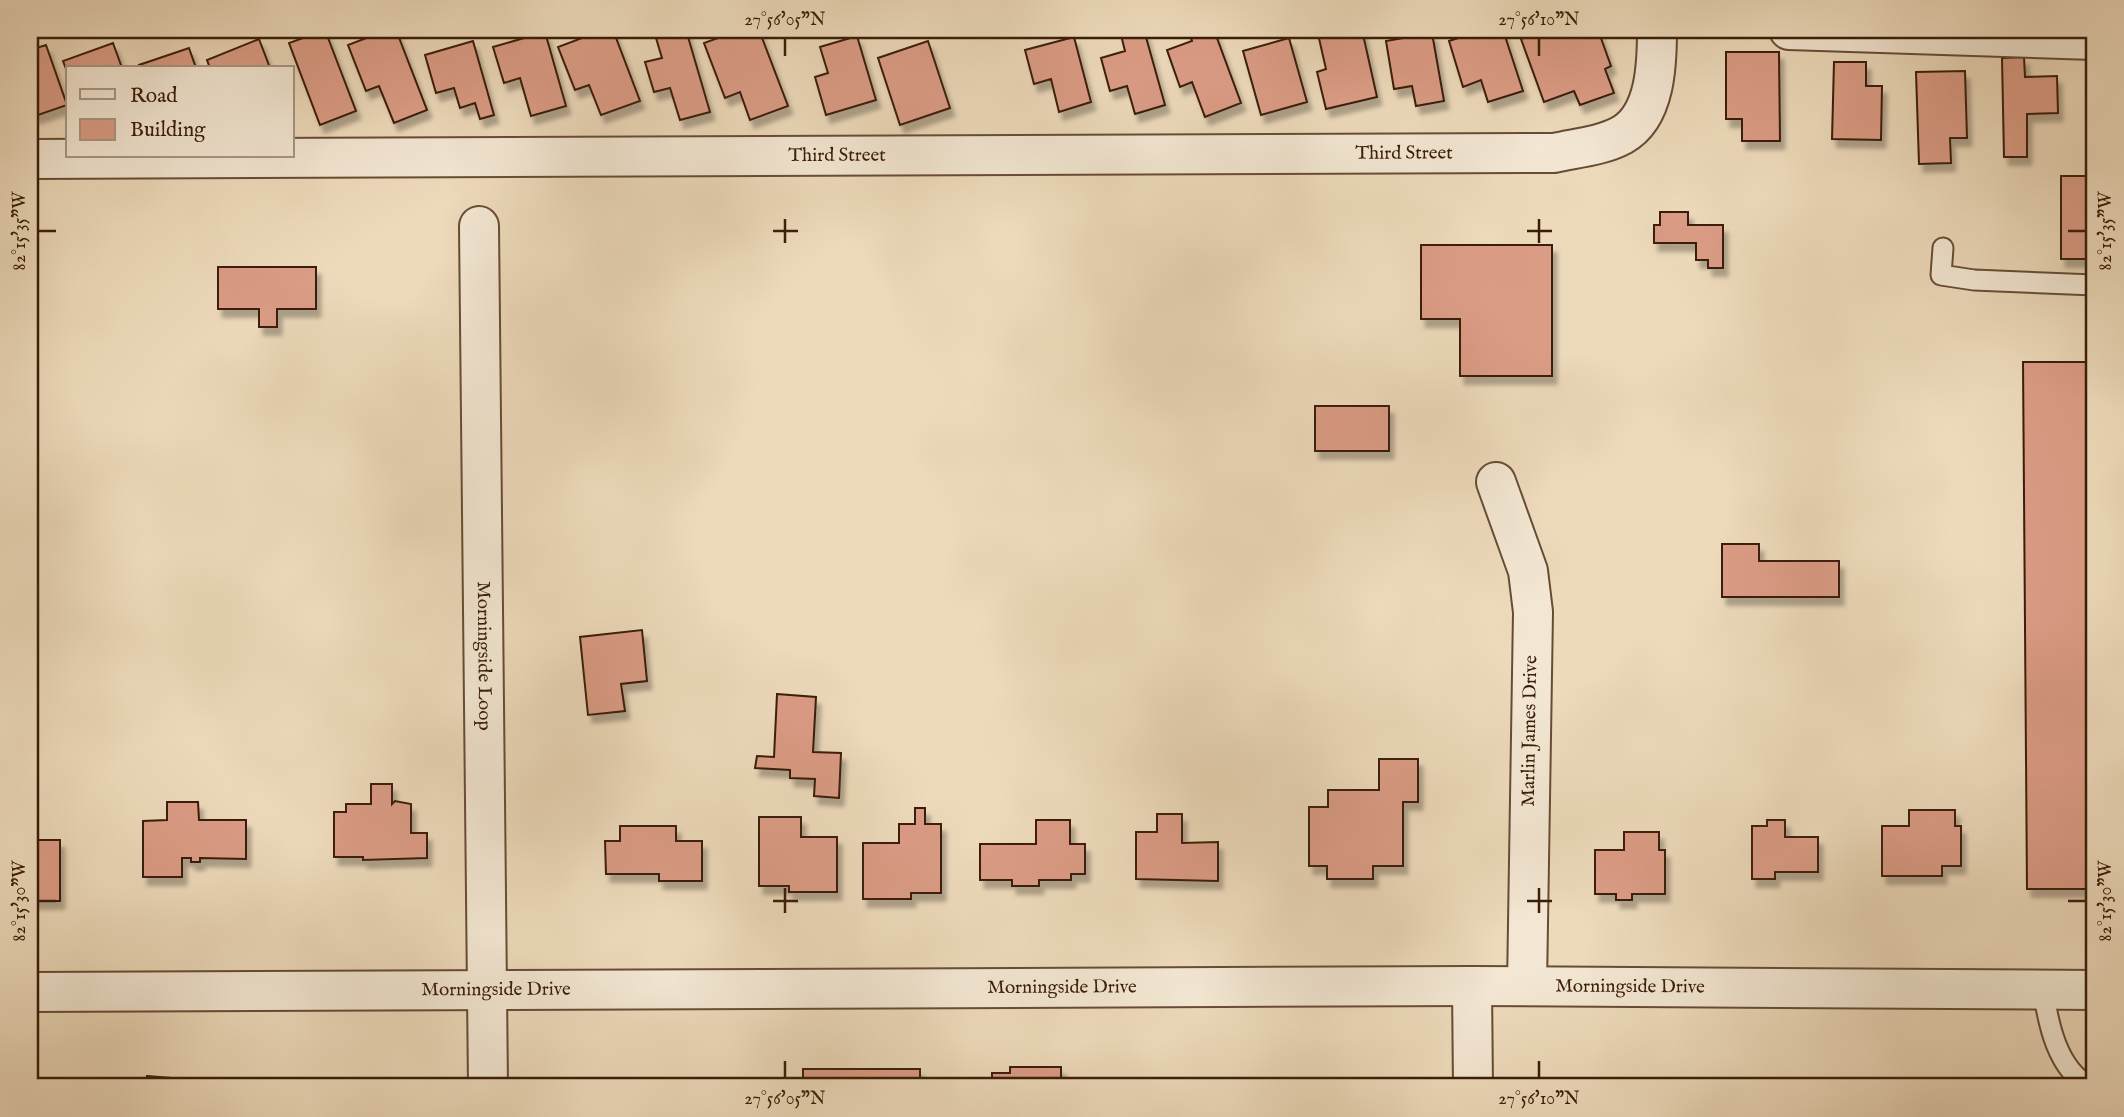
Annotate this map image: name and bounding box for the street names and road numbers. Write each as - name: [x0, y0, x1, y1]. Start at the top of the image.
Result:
- street label: Third Street: [1355, 141, 1453, 166]
- street label: Third Street: [788, 144, 886, 168]
- street label: Morningside Loop: [471, 581, 496, 731]
- street label: Marlin James Drive: [1517, 655, 1543, 807]
- street label: Morningside Drive: [987, 975, 1137, 1000]
- street label: Morningside Drive: [1555, 975, 1705, 999]
- street label: Morningside Drive: [421, 978, 571, 1002]

